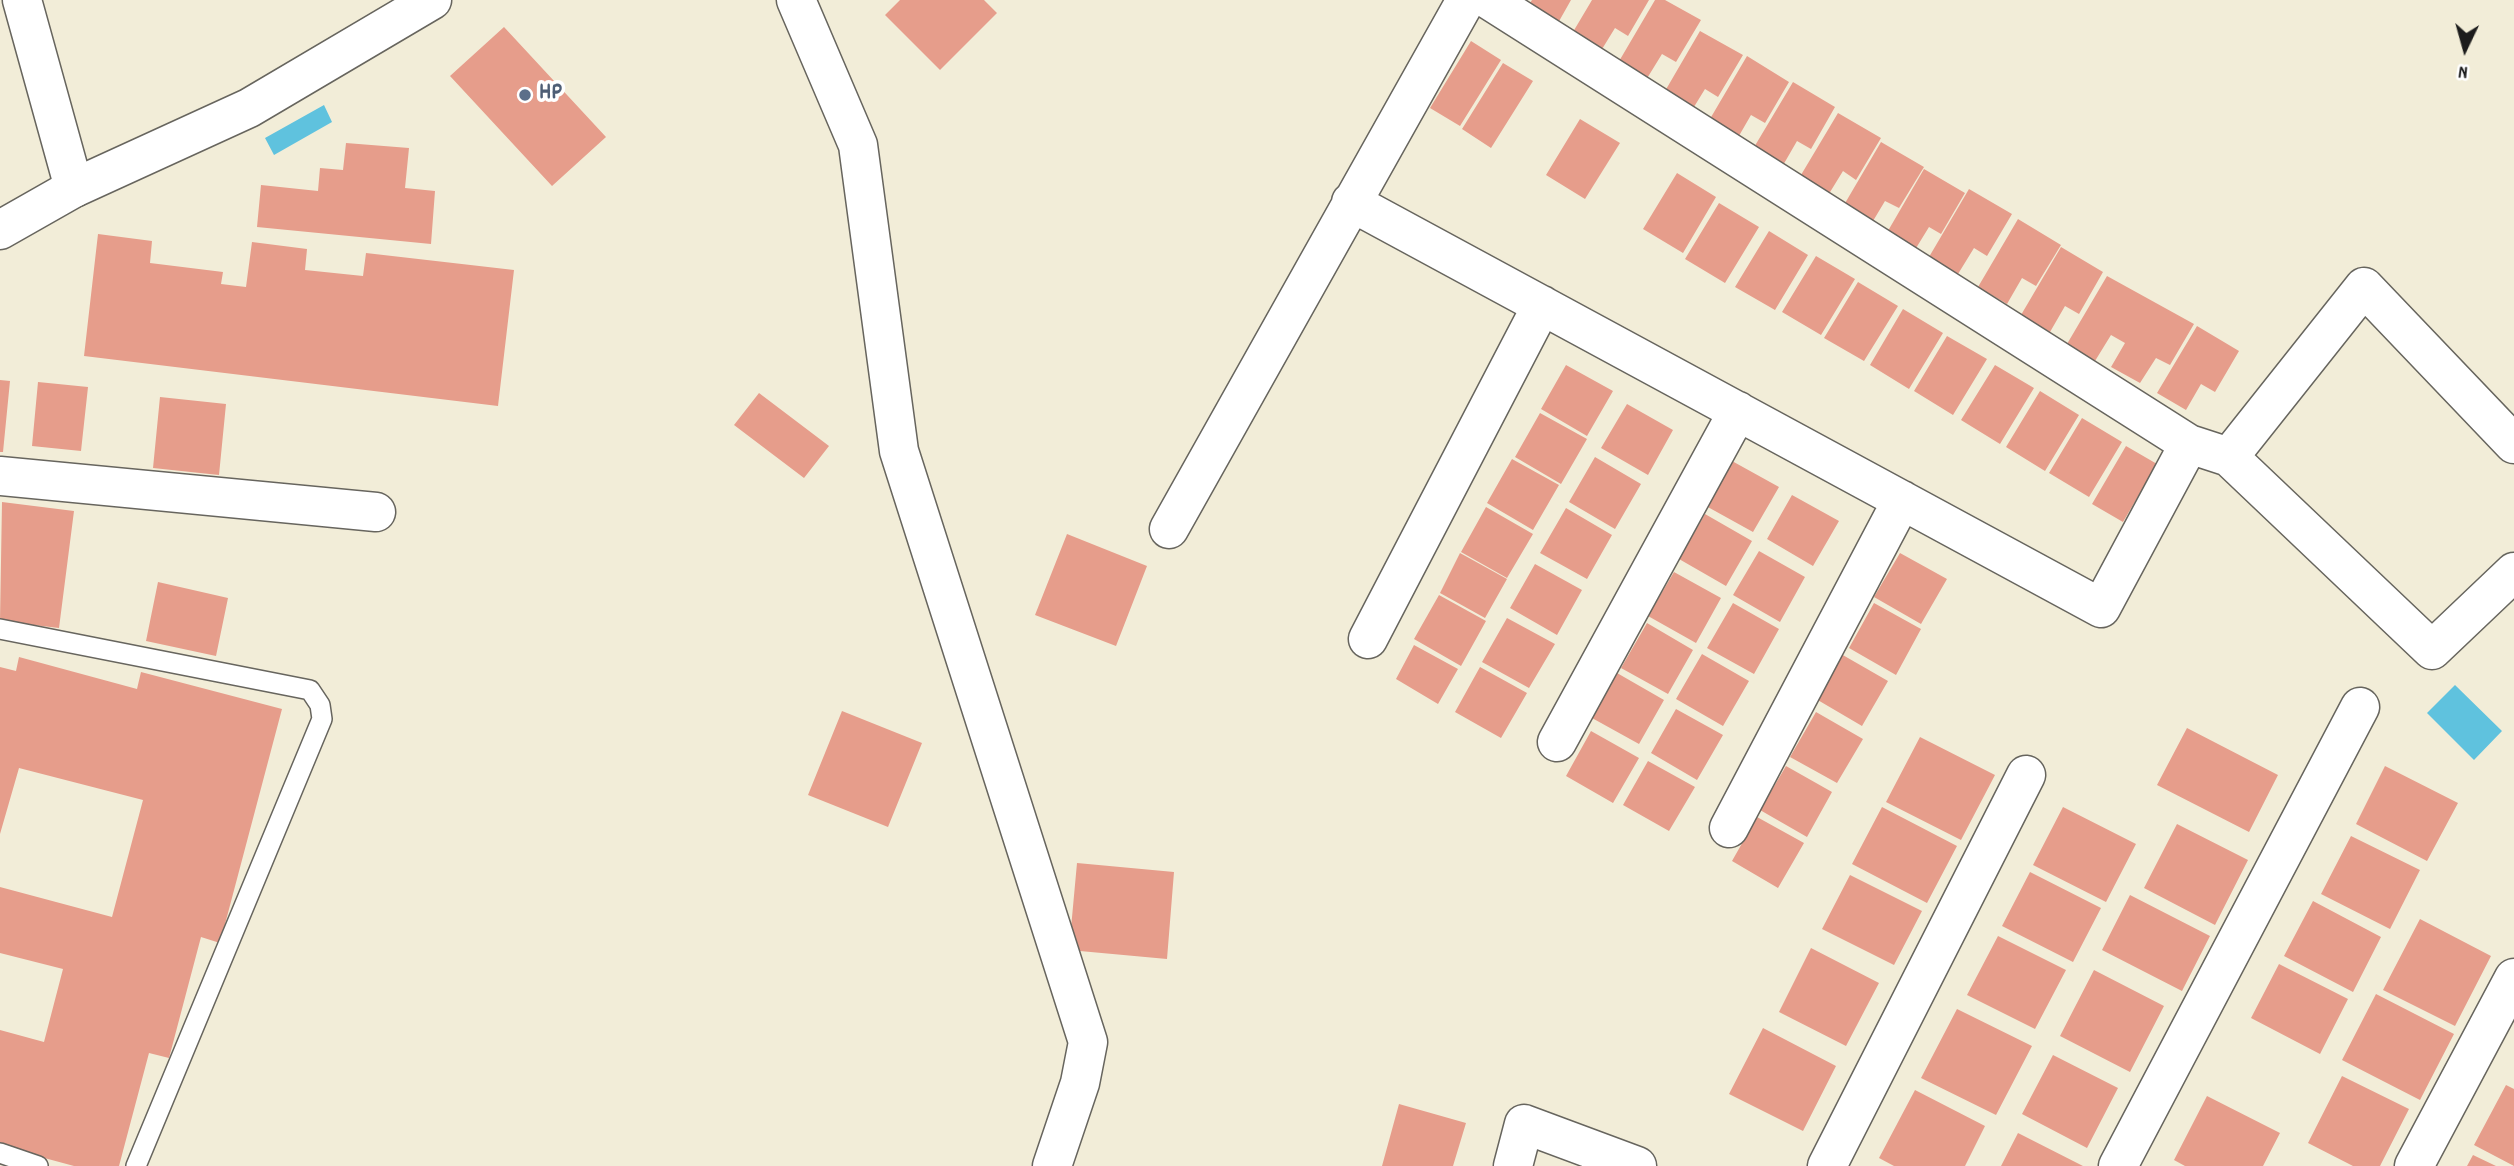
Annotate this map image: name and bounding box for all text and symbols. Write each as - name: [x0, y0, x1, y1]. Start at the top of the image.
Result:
- north arrow: [2430, 14, 2500, 84]
- text: N: [2457, 57, 2469, 84]
- place label: HP: [539, 81, 562, 109]
- marker: HP: [517, 87, 533, 103]

